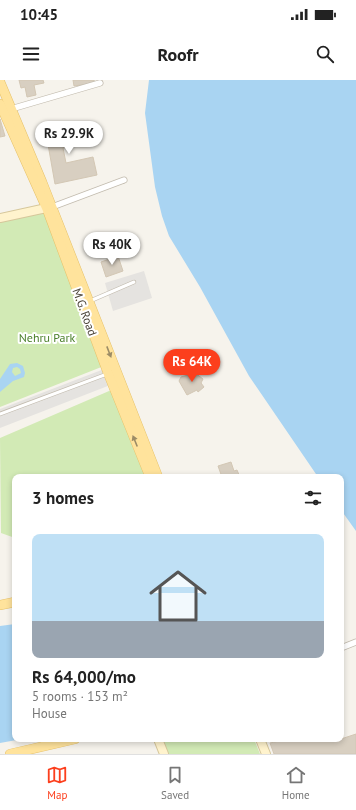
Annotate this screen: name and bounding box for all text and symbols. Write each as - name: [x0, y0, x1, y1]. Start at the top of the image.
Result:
- text: 10:45: [20, 5, 58, 24]
- icon: menu: [20, 43, 42, 65]
- text: Roofr: [157, 43, 199, 66]
- icon: search: [314, 43, 336, 65]
- pin: Rs 29.9K: [28, 121, 110, 155]
- text: Rs 29.9K: [44, 125, 94, 142]
- pin: Rs 40K: [79, 232, 145, 266]
- text: Rs 40K: [92, 236, 132, 253]
- street label: M.G. Road: [69, 286, 101, 338]
- park label: Nehru Park: [19, 330, 76, 345]
- one-way arrow: [107, 347, 113, 359]
- pin: Rs 64K: [159, 349, 225, 383]
- text: Rs 64K: [172, 353, 212, 370]
- one-way arrow: [132, 435, 138, 446]
- text: 3 homes: [32, 487, 94, 509]
- icon: filters: [302, 487, 324, 509]
- icon: home: [142, 560, 214, 632]
- text: Rs 64,000/mo: [32, 666, 136, 688]
- text: 5 rooms · 153 m²: [32, 688, 128, 705]
- text: House: [32, 705, 67, 722]
- tab: Map: [46, 764, 68, 802]
- tab: Saved: [161, 764, 189, 802]
- tab: Home: [282, 764, 310, 802]

